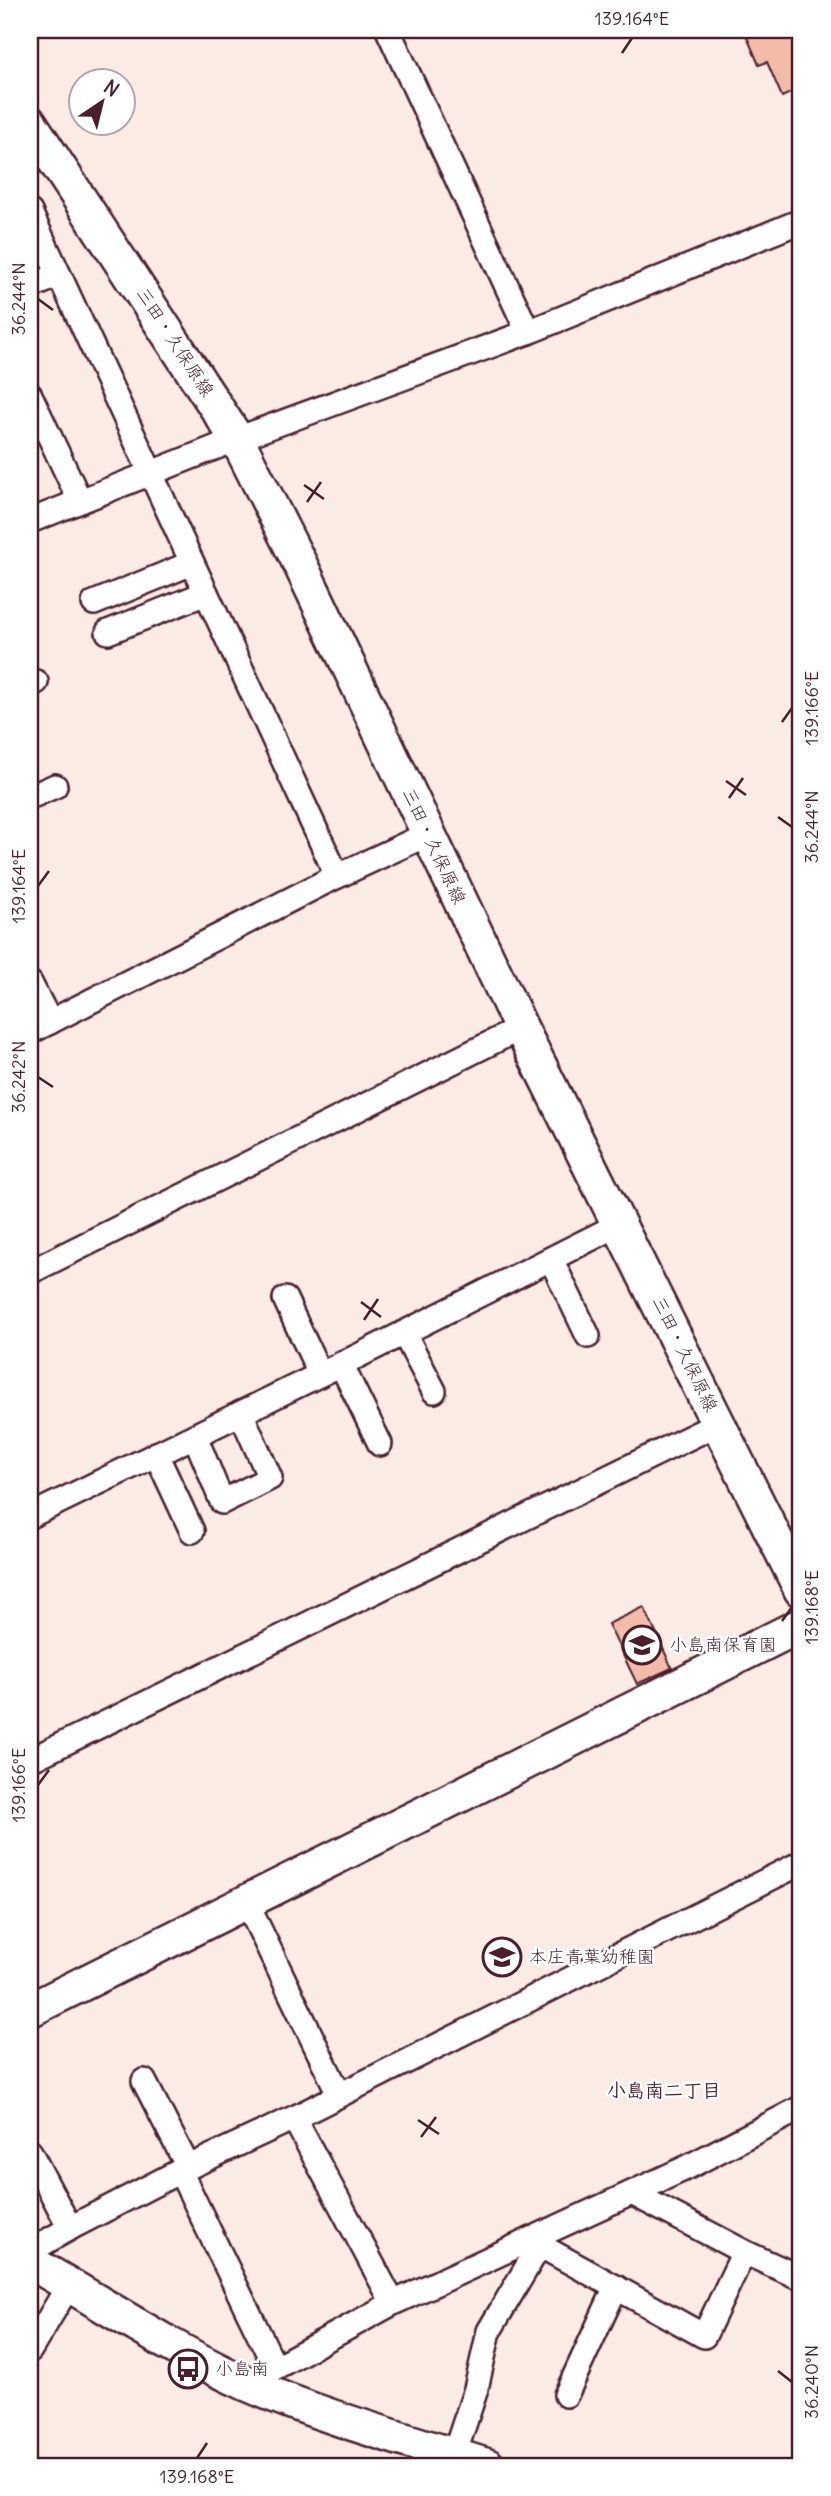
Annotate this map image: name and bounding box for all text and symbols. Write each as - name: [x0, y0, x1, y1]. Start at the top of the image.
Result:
- text: 139.164°E: [595, 7, 669, 30]
- north arrow: [66, 66, 136, 136]
- text: N: [99, 74, 124, 102]
- text: 36.244°N: [7, 262, 30, 336]
- street label: 三田・久保原線: [131, 283, 219, 401]
- text: 139.166°E: [800, 671, 823, 745]
- street label: 三田・久保原線: [397, 784, 472, 908]
- text: 36.244°N: [800, 790, 823, 864]
- text: 139.164°E: [7, 849, 30, 923]
- text: 36.242°N: [7, 1041, 30, 1113]
- street label: 三田・久保原線: [647, 1292, 723, 1415]
- text: 139.168°E: [800, 1570, 823, 1644]
- school or university icon: 小島南保育園: [621, 1624, 663, 1666]
- place label: 小島南保育園: [669, 1633, 777, 1656]
- text: 139.166°E: [7, 1748, 30, 1822]
- school or university icon: 本庄青葉幼稚園: [481, 1936, 523, 1978]
- place label: 本庄青葉幼稚園: [529, 1945, 655, 1968]
- district label: 小島南二丁目: [607, 2078, 721, 2102]
- text: 36.240°N: [800, 2345, 823, 2419]
- bus stop icon: 小島南: [167, 2348, 209, 2390]
- place label: 小島南: [215, 2357, 269, 2380]
- text: 139.168°E: [160, 2465, 234, 2488]

